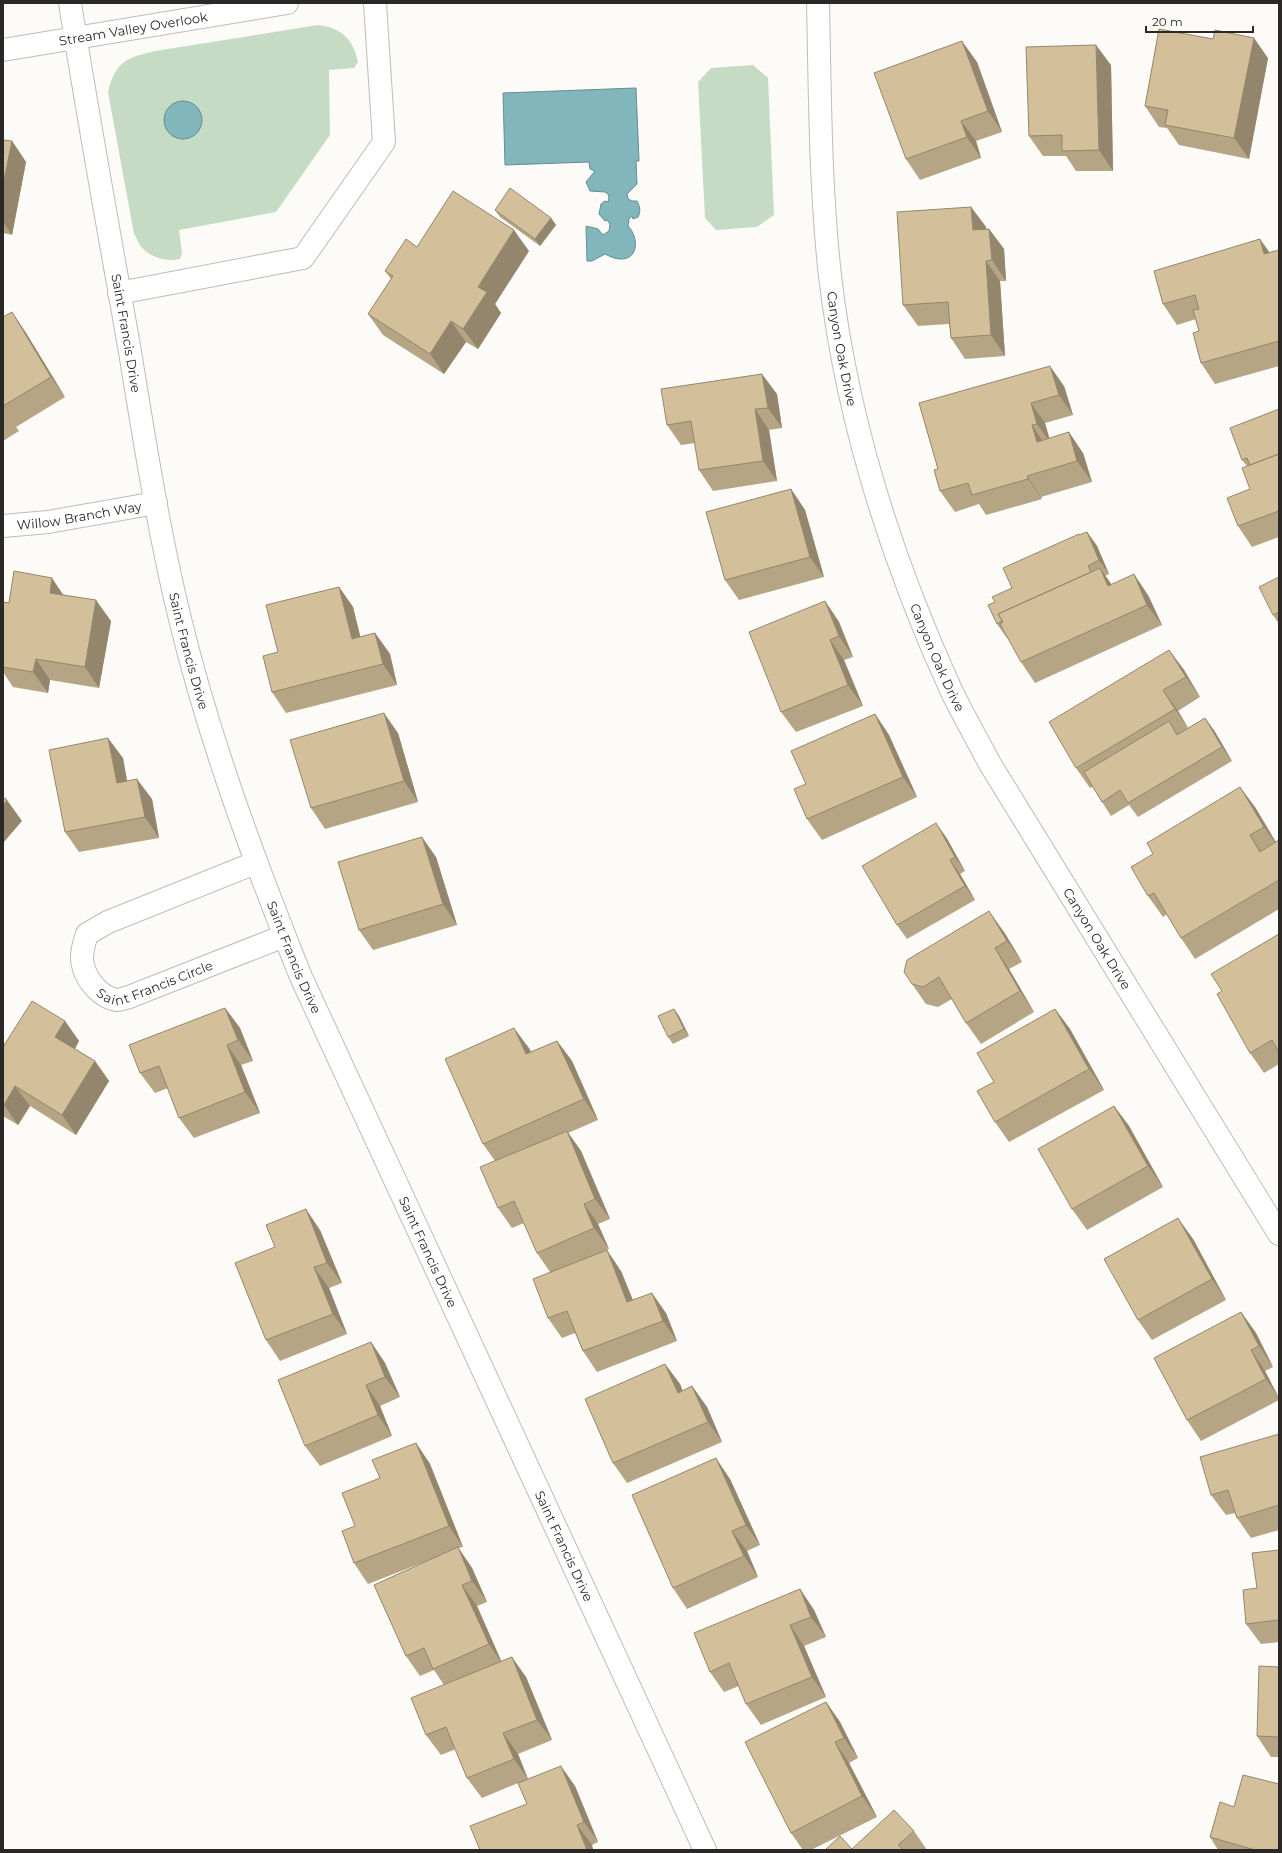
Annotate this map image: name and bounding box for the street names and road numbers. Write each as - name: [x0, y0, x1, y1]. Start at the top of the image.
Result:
- street label: Stream Valley Overlook: [58, 8, 209, 49]
- street label: Saint Francis Drive: [108, 272, 145, 394]
- street label: Canyon Oak Drive: [824, 290, 861, 408]
- street label: Willow Branch Way: [16, 498, 144, 533]
- street label: Saint Francis Drive: [166, 591, 212, 712]
- street label: Canyon Oak Drive: [907, 601, 968, 714]
- street label: Canyon Oak Drive: [1060, 885, 1135, 992]
- street label: Saint Francis Drive: [264, 898, 325, 1016]
- street label: Saint Francis Circle: [93, 957, 215, 1008]
- street label: Saint Francis Drive: [396, 1194, 461, 1310]
- street label: Saint Francis Drive: [532, 1488, 597, 1604]

